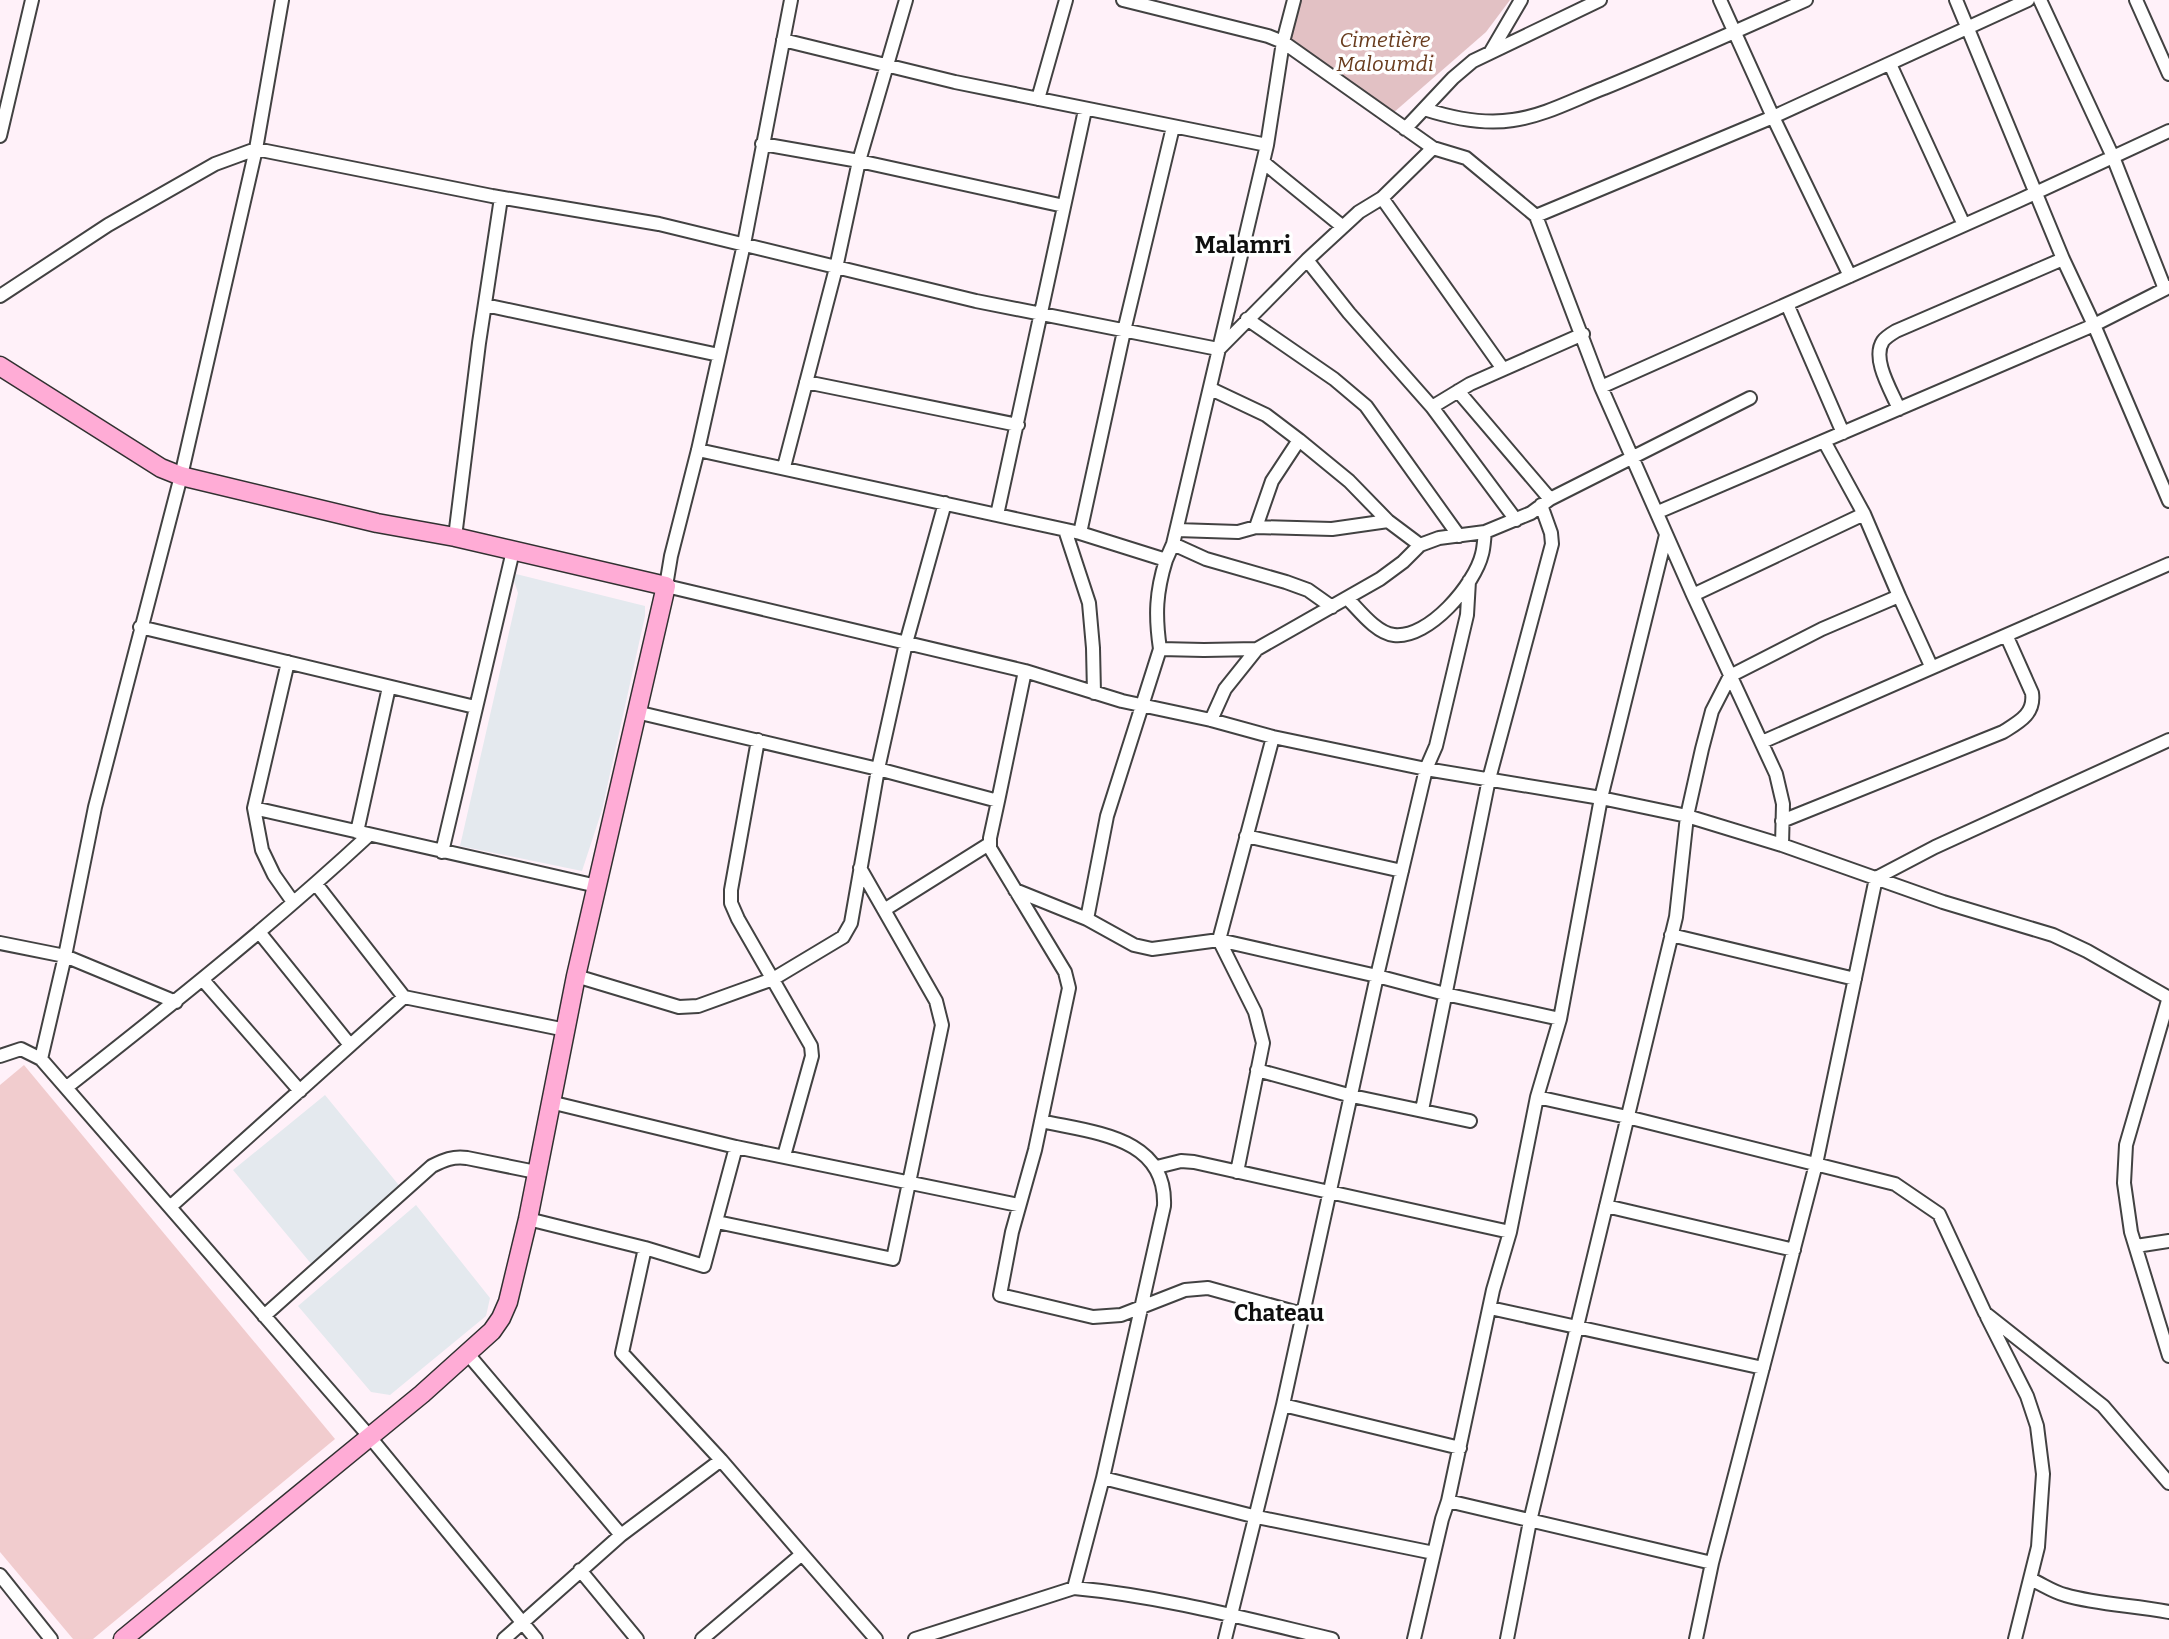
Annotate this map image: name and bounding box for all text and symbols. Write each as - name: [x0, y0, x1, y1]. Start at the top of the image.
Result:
- park label: Cimetière Maloumdi: [1336, 27, 1434, 77]
- district label: Malamri: [1195, 231, 1292, 259]
- district label: Chateau: [1234, 1299, 1325, 1327]

